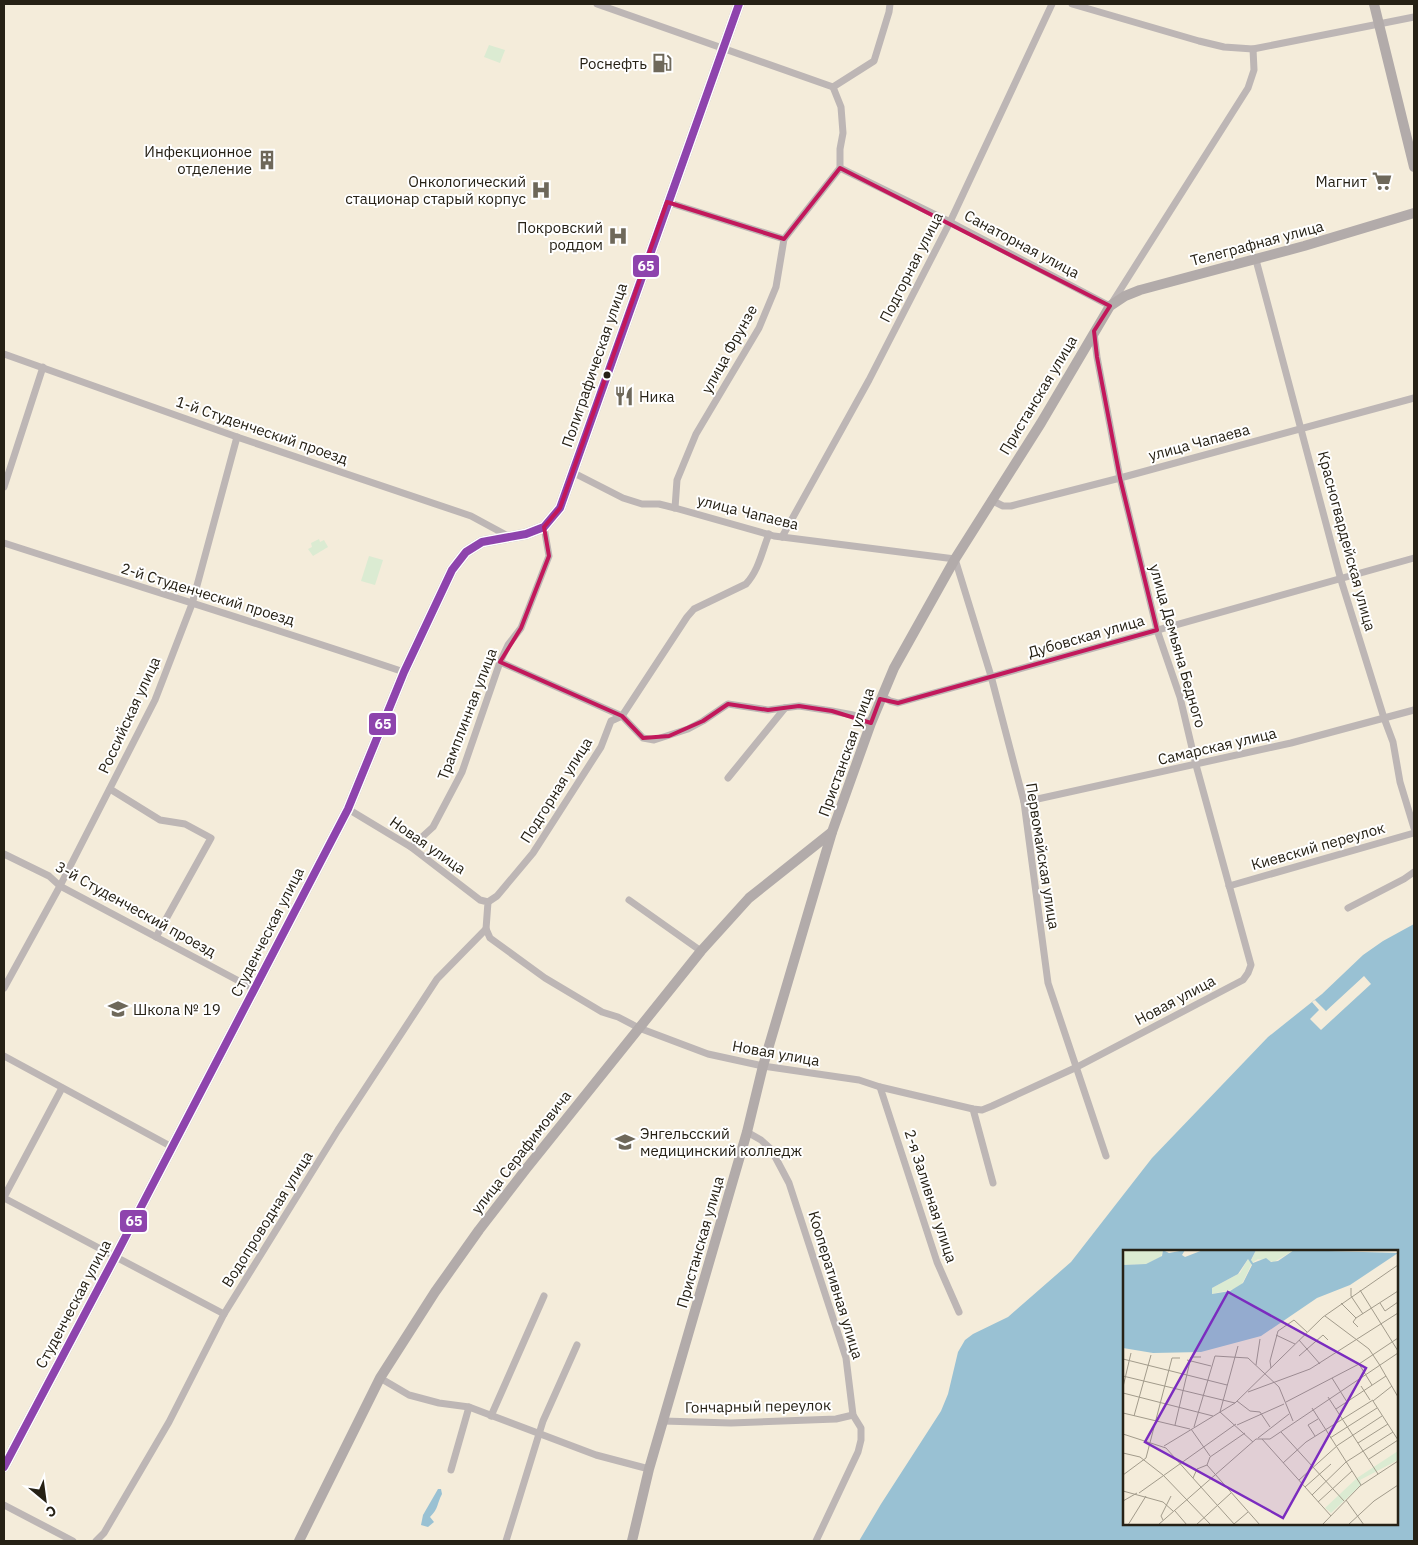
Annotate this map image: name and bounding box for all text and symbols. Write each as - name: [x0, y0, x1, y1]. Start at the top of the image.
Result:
- fuel station icon: Роснефть: [651, 52, 673, 74]
- place label: Роснефть: [579, 54, 647, 73]
- place label: Инфекционное отделение: [144, 142, 252, 178]
- building icon: Инфекционное отделение: [256, 149, 278, 171]
- supermarket icon: Магнит: [1371, 170, 1393, 192]
- place label: Онкологический стационар старый корпус: [345, 172, 526, 208]
- place label: Магнит: [1316, 172, 1367, 191]
- hospital icon: Онкологический стационар старый корпус: [530, 179, 552, 201]
- street label: Санаторная улица: [961, 206, 1083, 282]
- street label: Подгорная улица: [875, 209, 947, 325]
- street label: Телеграфная улица: [1188, 216, 1326, 270]
- place label: Покровский роддом: [517, 218, 603, 254]
- hospital icon: Покровский роддом: [607, 225, 629, 247]
- line badge: 65: [632, 254, 660, 278]
- text: 65: [638, 257, 654, 275]
- street label: Полиграфическая улица: [557, 280, 631, 450]
- street label: улица Фрунзе: [697, 301, 761, 397]
- street label: Пристанская улица: [995, 332, 1081, 458]
- unlabelled marker: [602, 370, 612, 380]
- restaurant icon: Ника: [613, 385, 635, 407]
- place label: Ника: [639, 387, 675, 406]
- street label: 1-й Студенческий проезд: [173, 392, 351, 468]
- street label: улица Чапаева: [1146, 419, 1252, 465]
- street label: Красногвардейская улица: [1314, 449, 1380, 633]
- street label: улица Чапаева: [695, 490, 801, 534]
- street label: 2-й Студенческий проезд: [119, 558, 297, 630]
- street label: улица Демьяна Бедного: [1146, 562, 1210, 730]
- street label: Дубовская улица: [1026, 610, 1146, 662]
- street label: Трамплинная улица: [433, 645, 501, 783]
- street label: Российская улица: [94, 654, 164, 776]
- street label: Пристанская улица: [814, 685, 878, 819]
- line badge: 65: [368, 712, 397, 736]
- text: 65: [375, 715, 391, 733]
- street label: Самарская улица: [1156, 723, 1278, 769]
- street label: Подгорная улица: [516, 734, 596, 846]
- street label: Первомайская улица: [1022, 781, 1064, 931]
- street label: Новая улица: [386, 812, 470, 878]
- street label: Киевский переулок: [1249, 818, 1387, 874]
- street label: 3-й Студенческий проезд: [52, 857, 220, 961]
- street label: Студенческая улица: [226, 864, 308, 1000]
- street label: Новая улица: [1131, 971, 1219, 1029]
- school or university icon: Школа № 19: [107, 998, 129, 1020]
- place label: Школа № 19: [133, 1000, 221, 1019]
- street label: Новая улица: [731, 1036, 821, 1070]
- street label: улица Серафимовича: [467, 1086, 575, 1218]
- place label: Энгельсский медицинский колледж: [640, 1124, 802, 1160]
- street label: 2-я Заливная улица: [900, 1127, 962, 1265]
- school or university icon: Энгельсский медицинский колледж: [614, 1131, 636, 1153]
- street label: Водопроводная улица: [217, 1147, 317, 1291]
- street label: Пристанская улица: [672, 1174, 728, 1310]
- line badge: 65: [119, 1209, 148, 1233]
- street label: Кооперативная улица: [804, 1209, 868, 1361]
- text: 65: [126, 1212, 142, 1230]
- street label: Студенческая улица: [31, 1236, 115, 1372]
- inset map: [1123, 1250, 1398, 1525]
- street label: Гончарный переулок: [685, 1395, 831, 1417]
- north arrow: [20, 1475, 70, 1525]
- text: С: [43, 1501, 60, 1521]

